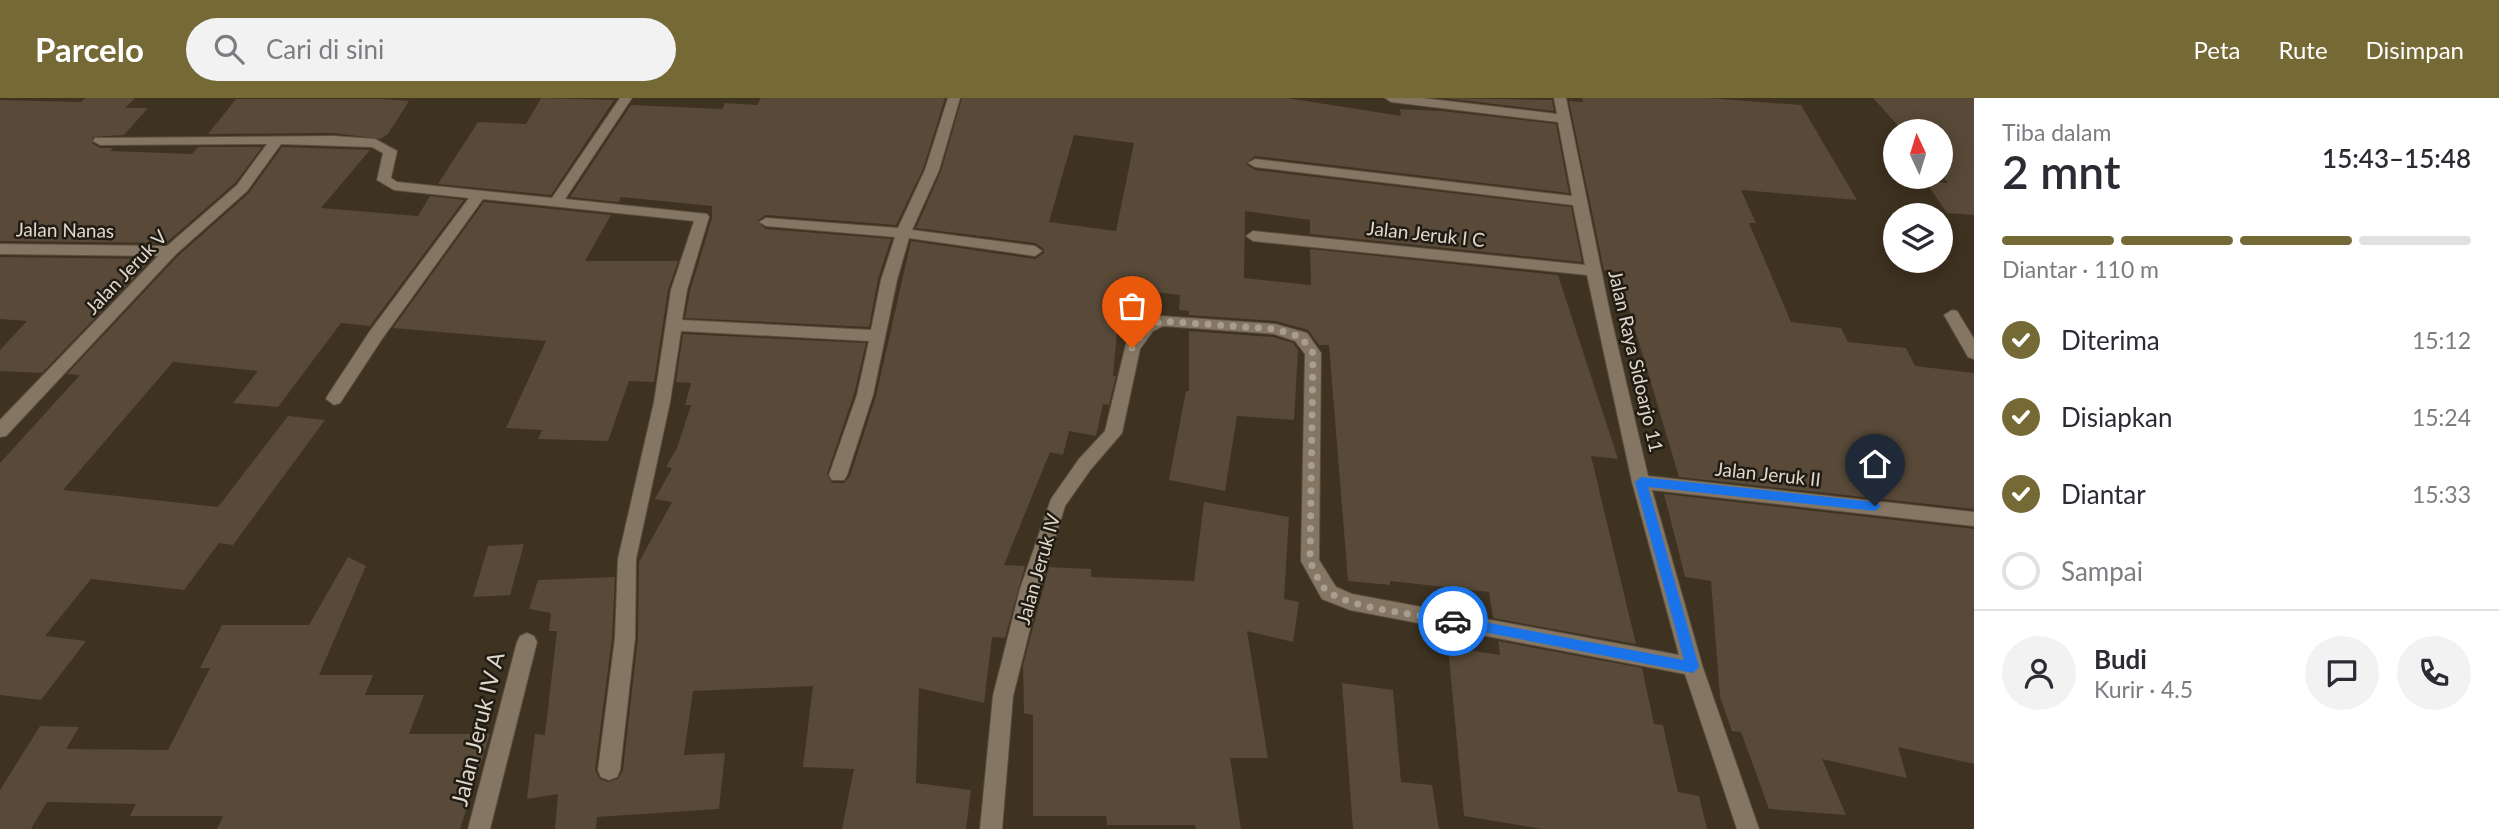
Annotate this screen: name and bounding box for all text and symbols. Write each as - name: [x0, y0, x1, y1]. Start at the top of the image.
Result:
- search box: [186, 18, 676, 81]
- text: Parcelo: [35, 29, 144, 69]
- icon: search: [210, 30, 248, 68]
- text: Cari di sini: [266, 33, 384, 65]
- text: Peta: [2194, 35, 2240, 64]
- text: Rute: [2278, 35, 2328, 64]
- text: Disimpan: [2366, 35, 2464, 64]
- text: Tiba dalam: [2002, 118, 2111, 146]
- north arrow: [1883, 119, 1953, 189]
- map controls: [1883, 119, 1953, 273]
- text: 15:43–15:48: [2322, 142, 2471, 174]
- text: 2 mnt: [2002, 144, 2121, 199]
- button: layers: [1883, 203, 1953, 273]
- street label: Jalan Jeruk I C: [1366, 216, 1487, 251]
- street label: Jalan Nanas: [16, 217, 114, 242]
- street label: Jalan Jeruk V: [80, 225, 171, 318]
- text: Diantar · 110 m: [2002, 255, 2159, 283]
- street label: Jalan Raya Sidoarjo 11: [1604, 268, 1669, 454]
- pin: [1102, 276, 1162, 348]
- icon: bag: [1113, 287, 1151, 325]
- icon: check: [2002, 321, 2040, 359]
- text: Diterima: [2061, 324, 2160, 356]
- text: 15:12: [2412, 326, 2471, 354]
- icon: check: [2002, 398, 2040, 436]
- text: Disiapkan: [2061, 401, 2172, 433]
- text: 15:24: [2412, 403, 2471, 431]
- pin: [1845, 434, 1905, 506]
- icon: home: [1856, 445, 1894, 483]
- street label: Jalan Jeruk II: [1714, 457, 1822, 490]
- icon: check: [2002, 475, 2040, 513]
- text: Diantar: [2061, 478, 2146, 510]
- text: 15:33: [2412, 480, 2471, 508]
- street label: Jalan Jeruk IV: [1011, 511, 1064, 627]
- text: Sampai: [2061, 555, 2143, 587]
- courier: [1418, 586, 1488, 656]
- icon: car: [1434, 602, 1472, 640]
- button: person: [2002, 636, 2076, 710]
- button: chat: [2305, 636, 2379, 710]
- button: phone: [2397, 636, 2471, 710]
- text: Budi: [2094, 643, 2147, 675]
- street label: Jalan Jeruk IV A: [444, 648, 510, 809]
- text: Kurir · 4.5: [2094, 675, 2193, 703]

